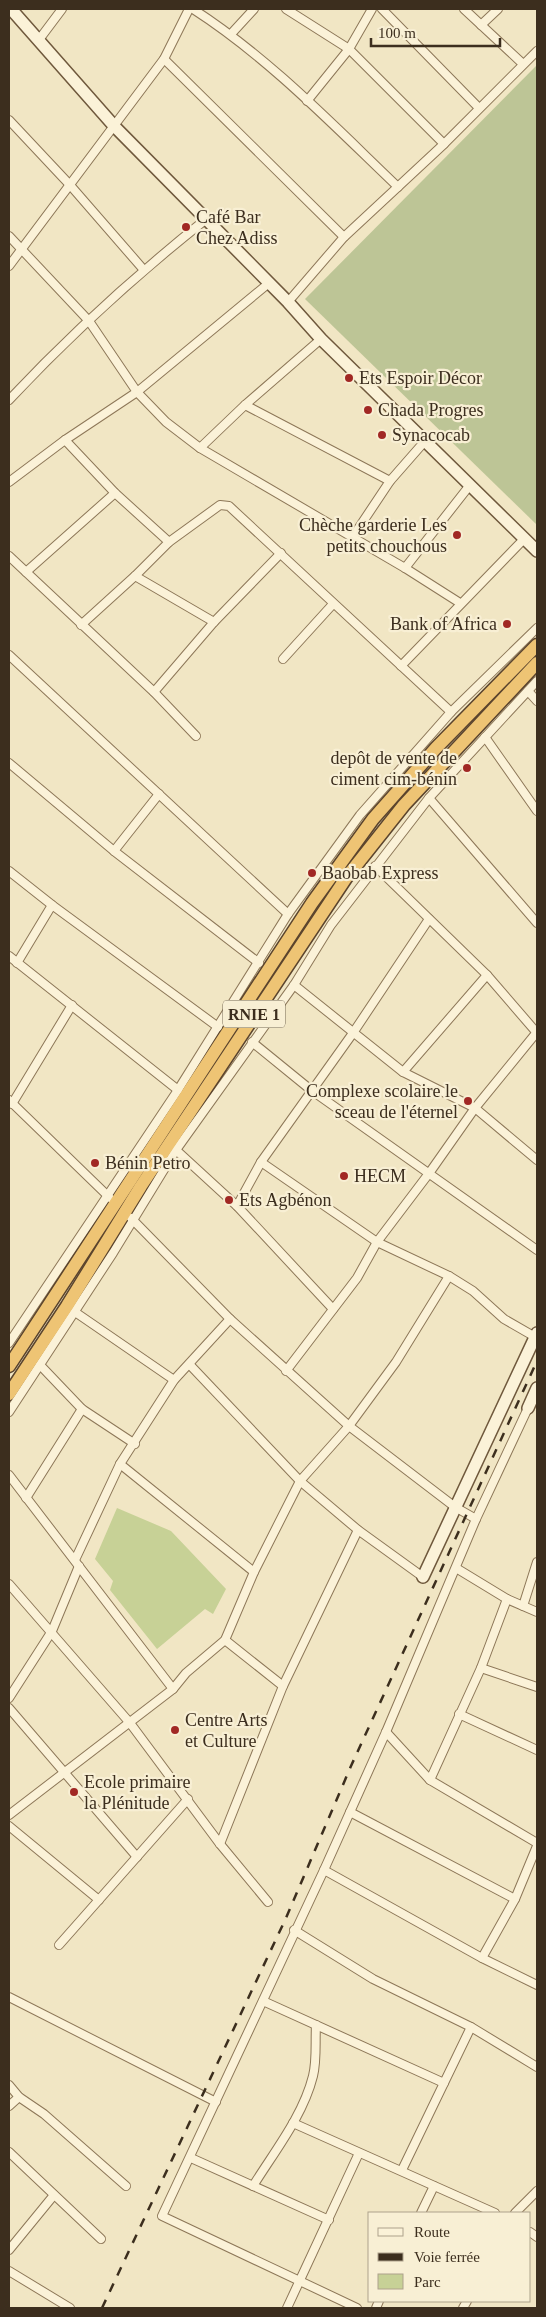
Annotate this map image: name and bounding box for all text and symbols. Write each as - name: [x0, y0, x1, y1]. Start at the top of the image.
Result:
- scale bar: [371, 15, 500, 47]
- text: 100 m: [378, 25, 416, 41]
- place label: Café Bar Chez Adiss: [196, 207, 278, 248]
- marker: Café Bar Chez Adiss: [180, 221, 192, 233]
- place label: Ets Espoir Décor: [359, 368, 482, 388]
- marker: Ets Espoir Décor: [343, 372, 355, 384]
- place label: Chada Progres: [378, 400, 483, 420]
- marker: Chada Progres: [362, 404, 374, 416]
- place label: Synacocab: [392, 425, 470, 445]
- marker: Synacocab: [376, 429, 388, 441]
- place label: Chèche garderie Les petits chouchous: [299, 515, 447, 556]
- marker: Chèche garderie Les petits chouchous: [451, 529, 463, 541]
- place label: Bank of Africa: [390, 614, 497, 634]
- marker: Bank of Africa: [501, 618, 513, 630]
- place label: depôt de vente de ciment cim-bénin: [331, 748, 457, 789]
- marker: depôt de vente de ciment cim-bénin: [461, 762, 473, 774]
- place label: Baobab Express: [322, 863, 438, 883]
- marker: Baobab Express: [306, 867, 318, 879]
- road number: RNIE 1: [223, 1001, 285, 1028]
- place label: Complexe scolaire le sceau de l'éternel: [306, 1081, 458, 1122]
- marker: Complexe scolaire le sceau de l'éternel: [462, 1095, 474, 1107]
- place label: Bénin Petro: [105, 1153, 191, 1173]
- marker: Bénin Petro: [89, 1157, 101, 1169]
- place label: HECM: [354, 1166, 406, 1186]
- marker: HECM: [338, 1170, 350, 1182]
- place label: Ets Agbénon: [239, 1190, 332, 1210]
- marker: Ets Agbénon: [223, 1194, 235, 1206]
- place label: Centre Arts et Culture: [185, 1710, 268, 1751]
- marker: Centre Arts et Culture: [169, 1724, 181, 1736]
- place label: Ecole primaire la Plénitude: [84, 1772, 190, 1813]
- marker: Ecole primaire la Plénitude: [68, 1786, 80, 1798]
- legend: [368, 2212, 531, 2302]
- text: Route: [414, 2224, 450, 2240]
- text: Voie ferrée: [414, 2249, 480, 2265]
- text: Parc: [414, 2274, 441, 2290]

